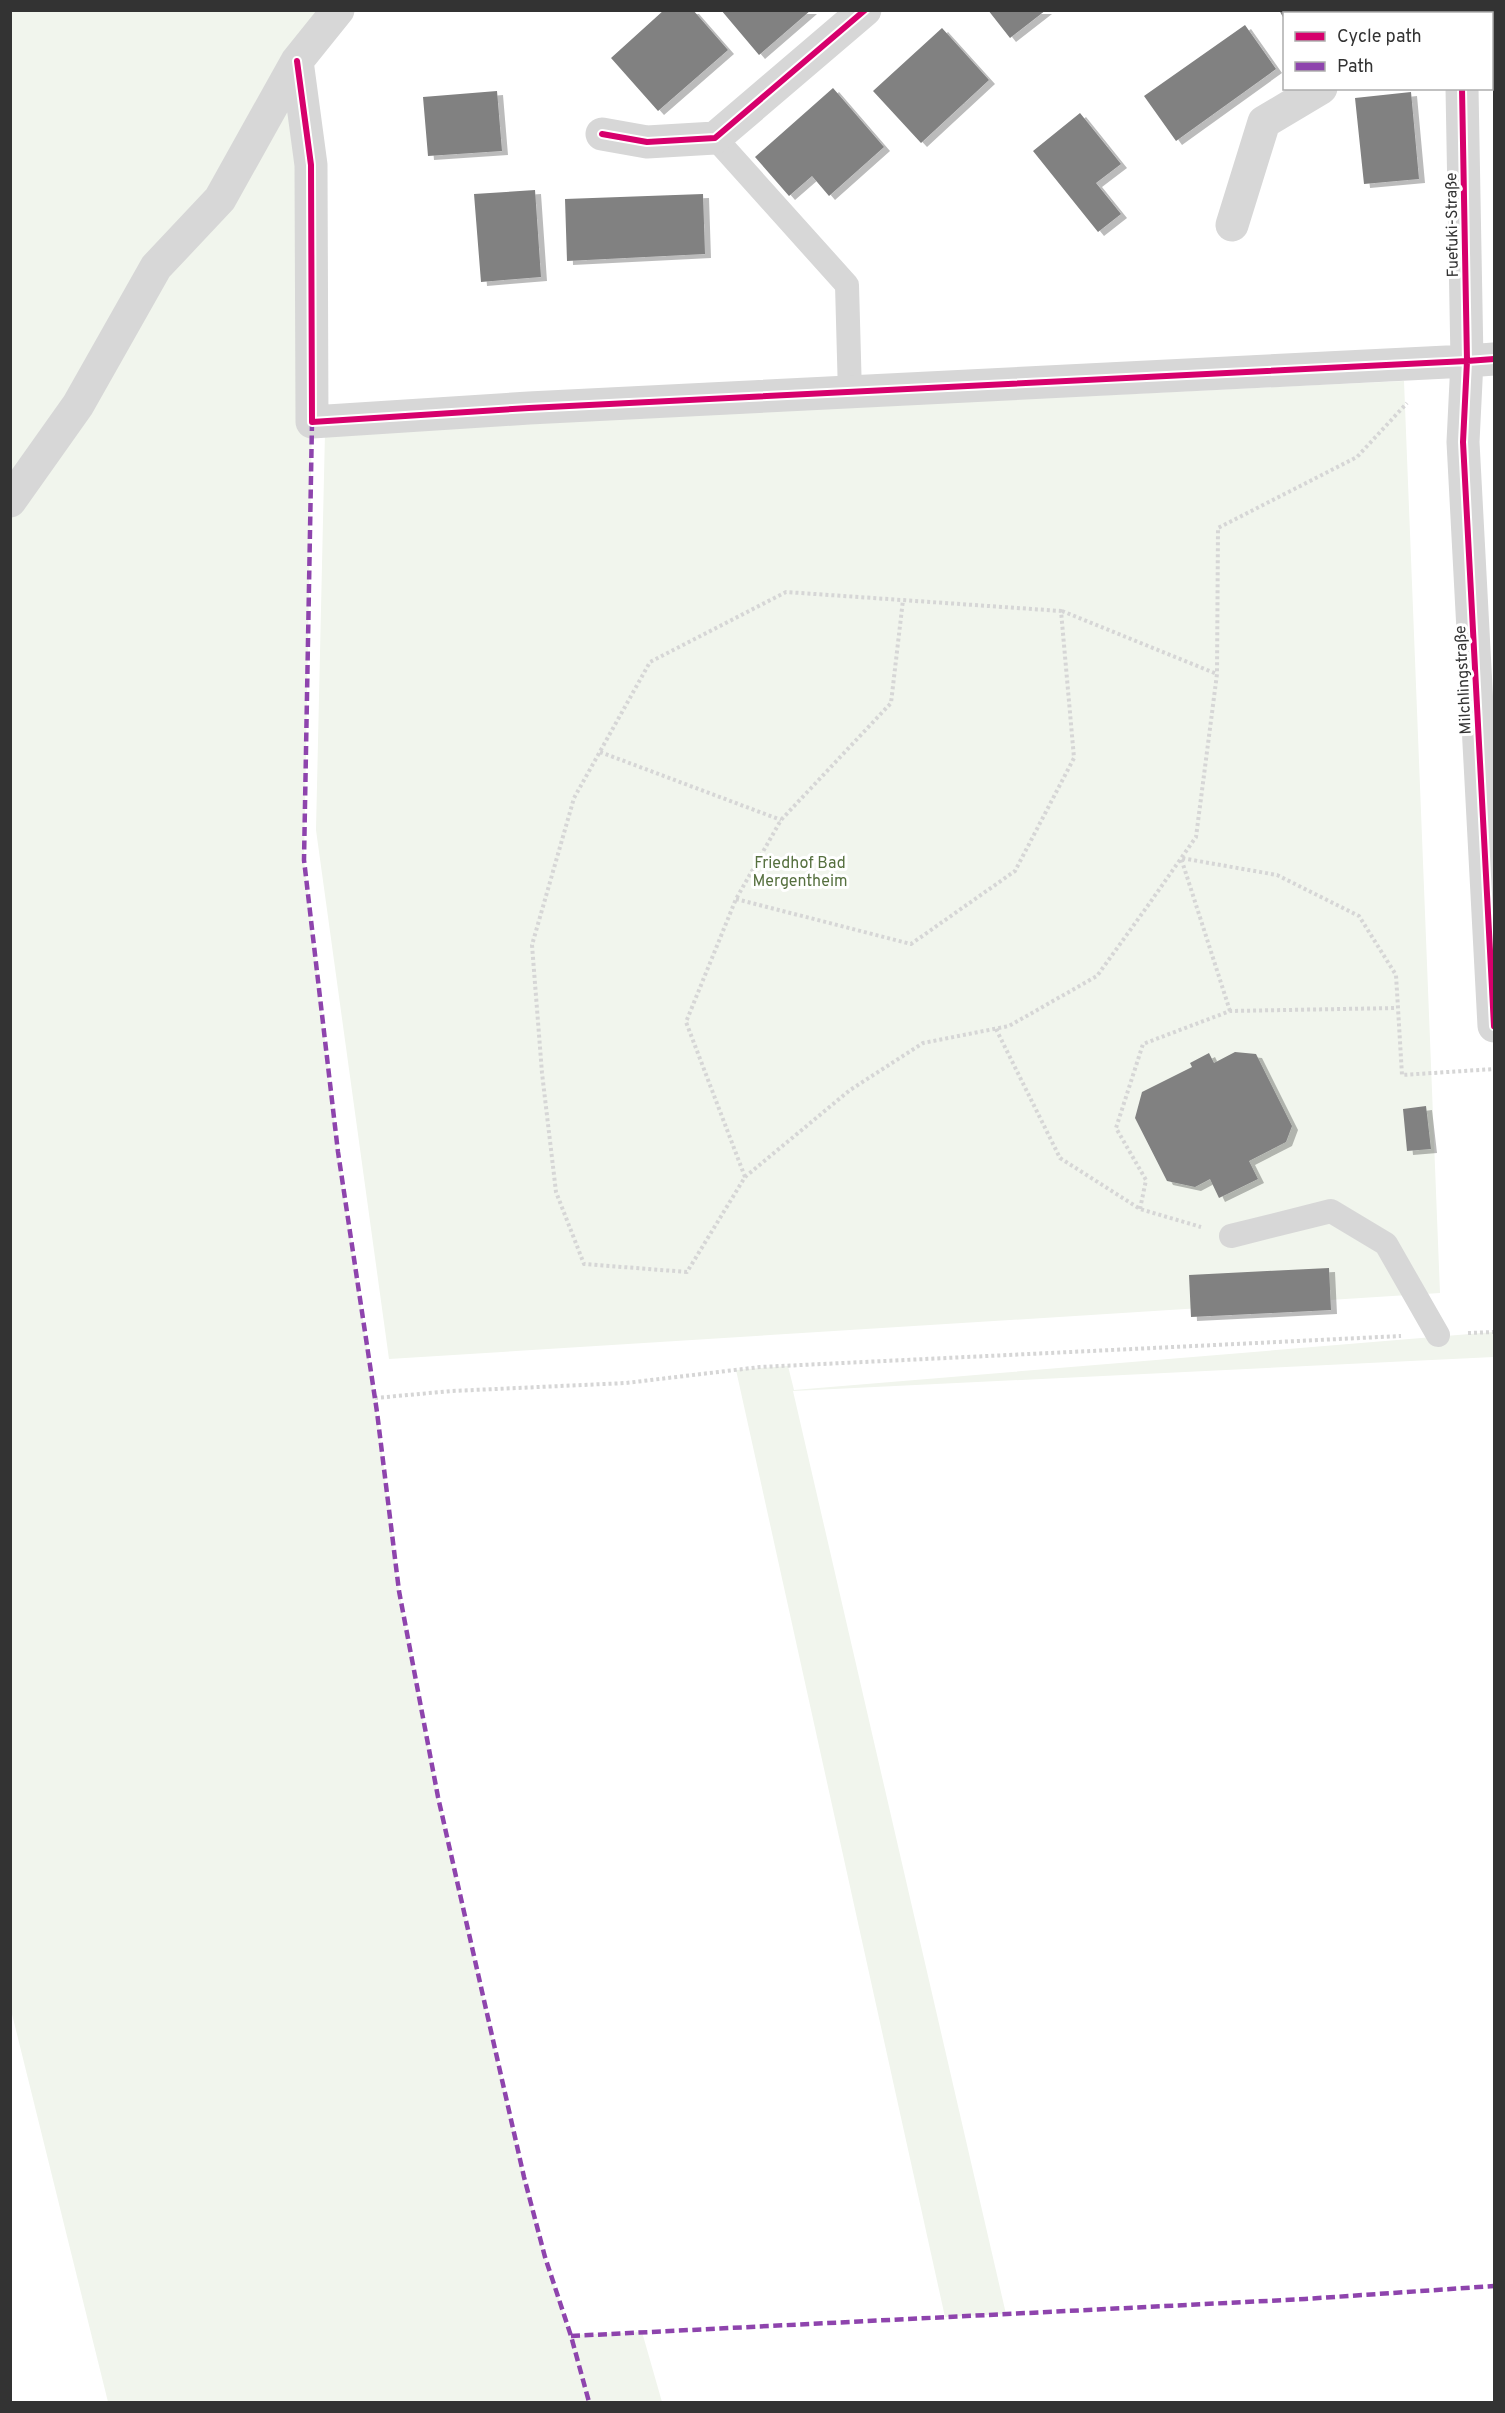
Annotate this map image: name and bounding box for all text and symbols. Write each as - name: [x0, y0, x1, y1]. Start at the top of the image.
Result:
- legend: [1283, 12, 1493, 90]
- text: Cycle path: [1337, 26, 1422, 49]
- text: Path: [1337, 56, 1374, 79]
- street label: Fuefuki-Straße: [1442, 172, 1464, 278]
- street label: Milchlingstraße: [1451, 625, 1477, 735]
- park label: Friedhof Bad Mergentheim: [752, 854, 848, 892]

